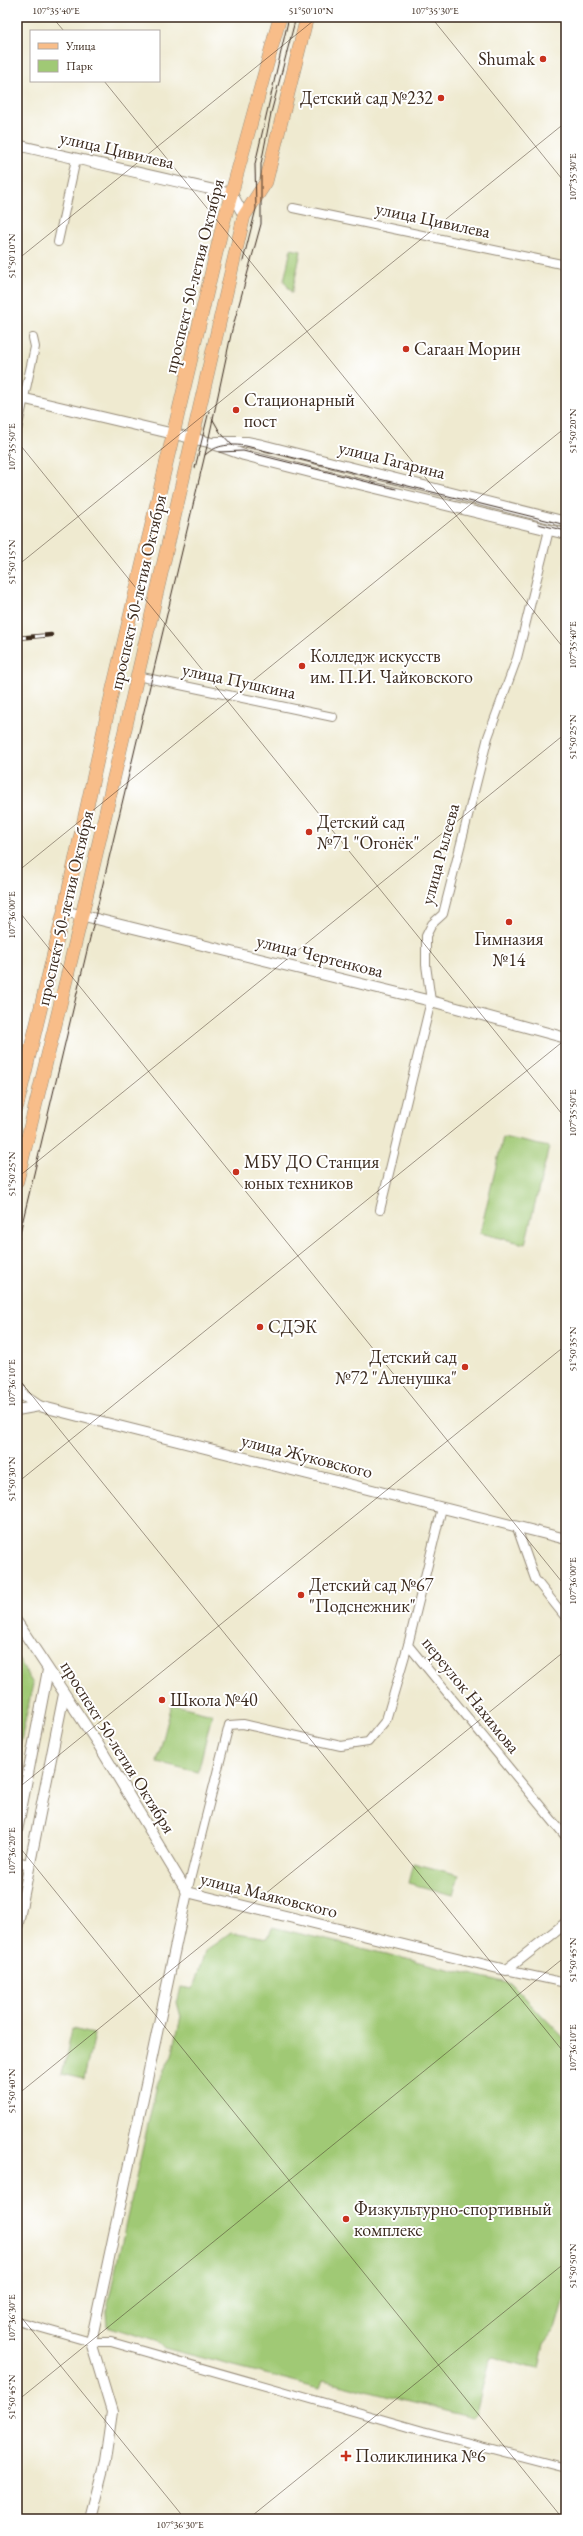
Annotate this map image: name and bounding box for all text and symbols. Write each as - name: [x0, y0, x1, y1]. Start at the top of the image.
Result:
- text: 107°35'40"E: [32, 4, 80, 17]
- text: 51°50'10"N: [289, 4, 334, 17]
- text: 107°35'30"E: [411, 4, 459, 17]
- legend: [30, 30, 160, 82]
- text: Улица: [65, 38, 96, 54]
- place label: Shumak: [478, 47, 536, 70]
- marker: Shumak: [538, 54, 548, 64]
- text: Парк: [66, 58, 93, 74]
- place label: Детский сад №232: [300, 86, 433, 109]
- marker: Детский сад №232: [436, 93, 446, 103]
- street label: улица Цивилева: [58, 125, 177, 174]
- text: 107°35'30"E: [566, 153, 579, 201]
- street label: проспект 50-летия Октября: [158, 176, 229, 375]
- street label: улица Цивилева: [374, 196, 493, 243]
- text: 51°50'10"N: [5, 233, 18, 278]
- place label: Сагаан Морин: [414, 337, 521, 360]
- marker: Сагаан Морин: [401, 344, 411, 354]
- place label: Стационарный пост: [244, 388, 355, 432]
- marker: Стационарный пост: [231, 405, 241, 415]
- text: 51°50'20"N: [566, 408, 579, 453]
- text: 107°35'50"E: [5, 423, 18, 471]
- street label: улица Гагарина: [336, 435, 449, 484]
- street label: проспект 50-летия Октября: [104, 492, 171, 692]
- text: 51°50'15"N: [5, 539, 18, 584]
- text: 107°35'40"E: [566, 621, 579, 669]
- place label: Колледж искусств им. П.И. Чайковского: [310, 644, 473, 688]
- street label: улица Пушкина: [180, 657, 299, 704]
- marker: Колледж искусств им. П.И. Чайковского: [297, 661, 307, 671]
- text: 51°50'25"N: [566, 714, 579, 759]
- street label: улица Рылеева: [415, 800, 464, 907]
- street label: проспект 50-летия Октября: [31, 808, 98, 1008]
- place label: Детский сад №71 "Огонёк": [317, 810, 419, 854]
- marker: Детский сад №71 "Огонёк": [304, 827, 314, 837]
- text: 107°36'00"E: [5, 891, 18, 939]
- marker: Гимназия №14: [504, 917, 514, 927]
- place label: Гимназия №14: [474, 927, 544, 971]
- street label: улица Чертенкова: [254, 929, 387, 983]
- text: 107°35'50"E: [566, 1089, 579, 1137]
- place label: МБУ ДО Станция юных техников: [244, 1150, 379, 1194]
- text: 51°50'25"N: [5, 1151, 18, 1196]
- marker: МБУ ДО Станция юных техников: [231, 1167, 241, 1177]
- place label: СДЭК: [268, 1315, 317, 1338]
- marker: СДЭК: [255, 1322, 265, 1332]
- text: 51°50'35"N: [566, 1326, 579, 1371]
- place label: Детский сад №72 "Аленушка": [335, 1345, 457, 1389]
- text: 107°36'10"E: [5, 1359, 18, 1407]
- marker: Детский сад №72 "Аленушка": [460, 1362, 470, 1372]
- street label: улица Жуковского: [239, 1428, 375, 1483]
- text: 51°50'30"N: [5, 1456, 18, 1501]
- text: 107°36'00"E: [566, 1557, 579, 1605]
- place label: Детский сад №67 "Подснежник": [309, 1573, 434, 1617]
- marker: Детский сад №67 "Подснежник": [296, 1590, 306, 1600]
- street label: переулок Нахимова: [417, 1632, 526, 1758]
- street label: проспект 50-летия Октября: [56, 1656, 181, 1837]
- place label: Школа №40: [170, 1688, 258, 1711]
- marker: Школа №40: [157, 1695, 167, 1705]
- text: 107°36'20"E: [5, 1827, 18, 1875]
- street label: улица Маяковского: [198, 1866, 340, 1923]
- text: 51°50'45"N: [566, 1937, 579, 1982]
- text: 107°36'10"E: [566, 2024, 579, 2072]
- text: 51°50'40"N: [5, 2068, 18, 2113]
- place label: Физкультурно-спортивный комплекс: [354, 2197, 552, 2241]
- marker: Физкультурно-спортивный комплекс: [341, 2214, 351, 2224]
- text: 51°50'50"N: [566, 2243, 579, 2288]
- text: 107°36'30"E: [5, 2294, 18, 2342]
- text: 51°50'45"N: [5, 2374, 18, 2419]
- place label: Поликлиника №6: [355, 2444, 486, 2467]
- marker: Поликлиника №6: [340, 2450, 352, 2462]
- text: 107°36'30"E: [156, 2518, 204, 2531]

